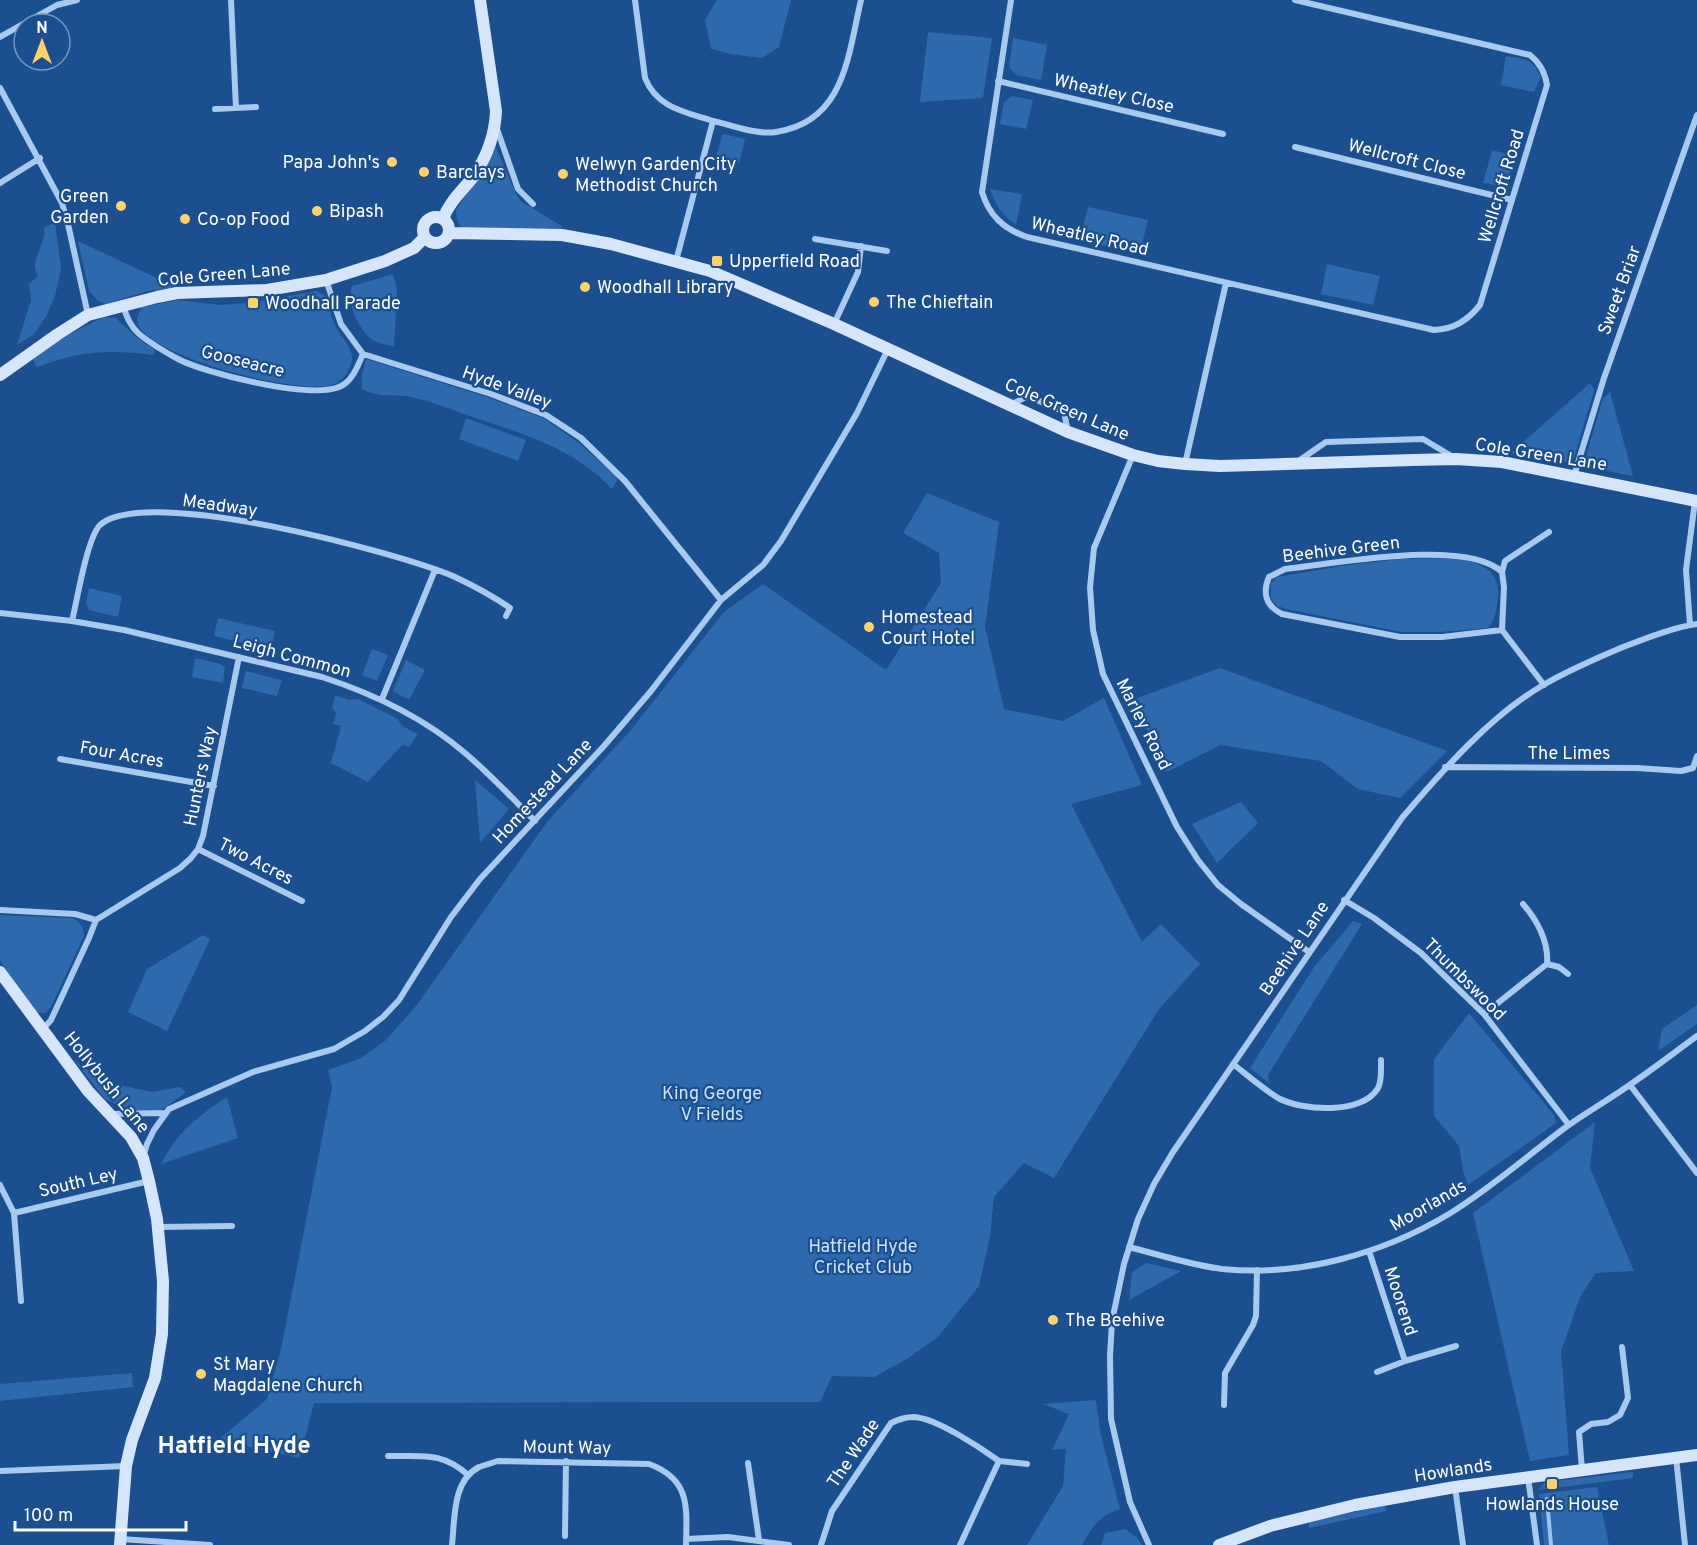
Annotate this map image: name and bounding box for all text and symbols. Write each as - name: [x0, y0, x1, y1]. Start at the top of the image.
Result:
- north arrow: [12, 12, 72, 72]
- text: N: [36, 19, 48, 39]
- street label: Wheatley Close: [1051, 69, 1176, 119]
- street label: Wellcroft Road: [1474, 127, 1531, 246]
- street label: Wellcroft Close: [1345, 135, 1468, 186]
- place label: Papa John's: [283, 152, 380, 175]
- place label: Welwyn Garden City Methodist Church: [575, 154, 736, 198]
- marker: Papa John's: [385, 155, 399, 169]
- place label: Barclays: [436, 162, 505, 185]
- marker: Barclays: [417, 165, 431, 179]
- marker: Welwyn Garden City Methodist Church: [556, 167, 570, 181]
- place label: Green Garden: [50, 186, 109, 230]
- marker: Green Garden: [114, 199, 128, 213]
- place label: Bipash: [329, 201, 384, 224]
- marker: Bipash: [310, 204, 324, 218]
- place label: Co-op Food: [197, 209, 290, 232]
- marker: Co-op Food: [178, 212, 192, 226]
- street label: Wheatley Road: [1028, 213, 1151, 262]
- street label: Sweet Briar: [1594, 243, 1647, 338]
- place label: Upperfield Road: [729, 251, 860, 274]
- marker: Upperfield Road: [710, 254, 724, 268]
- street label: Cole Green Lane: [157, 258, 292, 293]
- place label: Woodhall Library: [597, 277, 734, 300]
- marker: Woodhall Library: [578, 280, 592, 294]
- place label: The Chieftain: [886, 292, 993, 315]
- place label: Woodhall Parade: [265, 293, 401, 316]
- marker: The Chieftain: [867, 295, 881, 309]
- marker: Woodhall Parade: [246, 296, 260, 310]
- street label: Gooseacre: [198, 341, 287, 384]
- street label: Hyde Valley: [459, 362, 554, 415]
- street label: Cole Green Lane: [1001, 374, 1132, 447]
- street label: Cole Green Lane: [1473, 434, 1608, 477]
- street label: Meadway: [181, 490, 259, 523]
- street label: Beehive Green: [1281, 532, 1401, 569]
- place label: Homestead Court Hotel: [881, 607, 975, 651]
- marker: Homestead Court Hotel: [862, 620, 876, 634]
- street label: Leigh Common: [230, 631, 353, 684]
- street label: Marley Road: [1110, 675, 1176, 774]
- street label: Hunters Way: [180, 724, 223, 829]
- street label: Homestead Lane: [488, 734, 598, 850]
- street label: Four Acres: [78, 737, 166, 774]
- street label: The Limes: [1528, 743, 1610, 766]
- street label: Two Acres: [214, 834, 297, 891]
- street label: Beehive Lane: [1255, 897, 1335, 1001]
- street label: Thumbswood: [1418, 934, 1510, 1026]
- street label: Hollybush Lane: [58, 1027, 154, 1139]
- park label: King George V Fields: [662, 1083, 762, 1127]
- street label: South Ley: [37, 1163, 120, 1204]
- street label: Moorlands: [1386, 1175, 1471, 1238]
- park label: Hatfield Hyde Cricket Club: [808, 1236, 918, 1280]
- street label: Moorend: [1378, 1264, 1422, 1339]
- place label: The Beehive: [1065, 1310, 1165, 1333]
- marker: The Beehive: [1046, 1313, 1060, 1327]
- place label: St Mary Magdalene Church: [213, 1354, 363, 1398]
- marker: St Mary Magdalene Church: [194, 1367, 208, 1381]
- street label: The Wade: [823, 1415, 886, 1493]
- district label: Hatfield Hyde: [157, 1432, 311, 1462]
- street label: Mount Way: [522, 1436, 612, 1461]
- street label: Howlands: [1413, 1454, 1494, 1489]
- marker: Howlands House: [1545, 1477, 1559, 1491]
- scale bar: [15, 1494, 186, 1532]
- place label: Howlands House: [1485, 1494, 1619, 1517]
- text: 100 m: [24, 1505, 73, 1528]

